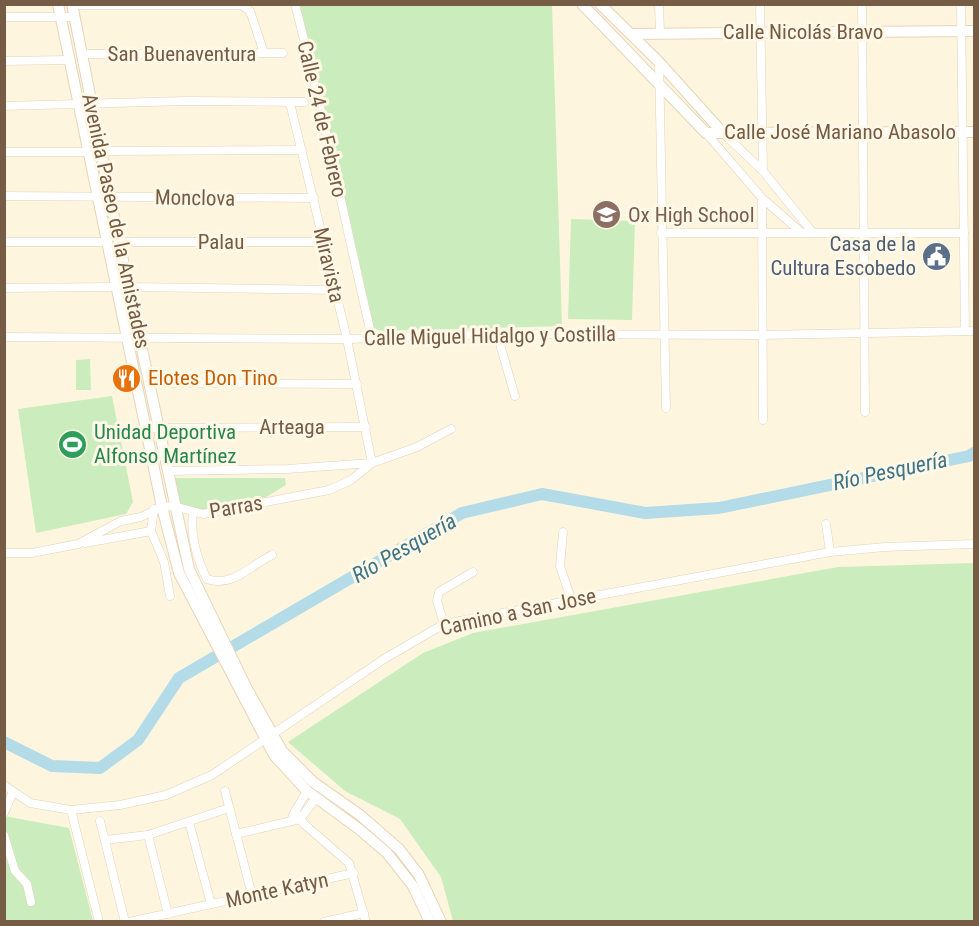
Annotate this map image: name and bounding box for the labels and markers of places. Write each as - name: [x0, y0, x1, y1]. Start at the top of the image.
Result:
- school or university icon: Ox High School: [591, 199, 623, 231]
- place label: Ox High School: [628, 203, 754, 227]
- place label: Casa de la Cultura Escobedo: [770, 232, 916, 280]
- public building icon: Casa de la Cultura Escobedo: [921, 240, 953, 272]
- restaurant icon: Elotes Don Tino: [111, 362, 143, 394]
- place label: Elotes Don Tino: [148, 366, 278, 390]
- place label: Unidad Deportiva Alfonso Martínez: [94, 420, 236, 468]
- sports icon: Unidad Deportiva Alfonso Martínez: [57, 428, 89, 460]

